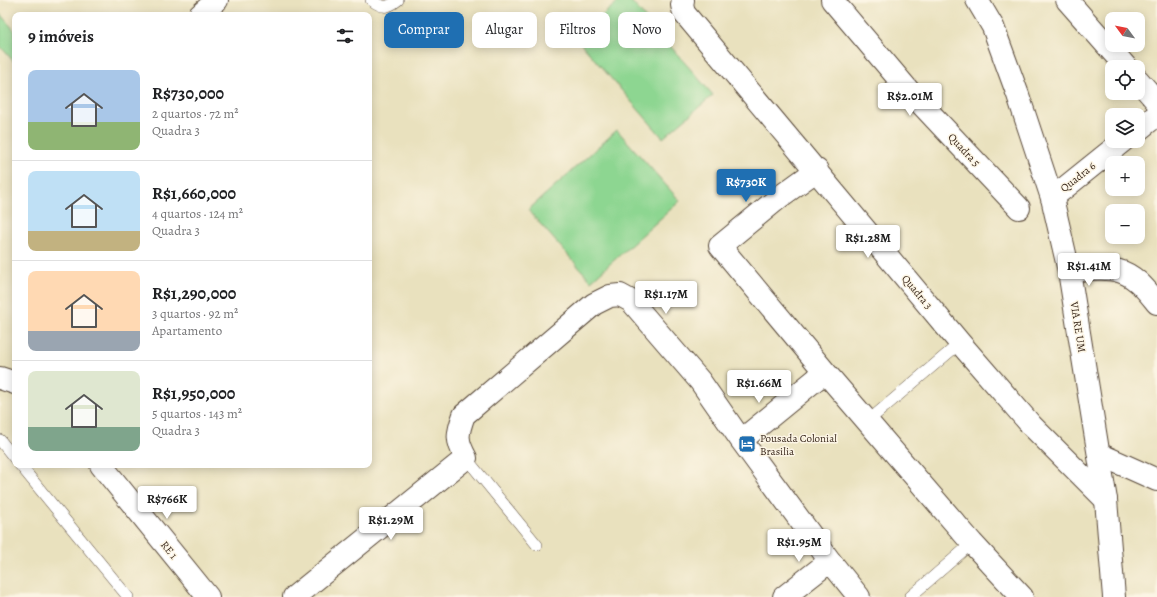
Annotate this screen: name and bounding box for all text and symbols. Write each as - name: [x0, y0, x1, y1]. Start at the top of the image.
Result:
- chip: Comprar: [384, 12, 464, 48]
- chip: Alugar: [472, 12, 537, 48]
- chip: Filtros: [545, 12, 610, 48]
- chip: Novo: [618, 12, 675, 48]
- north arrow: [1105, 12, 1145, 52]
- map controls: [1105, 12, 1145, 244]
- text: 9 imóveis: [28, 25, 94, 48]
- icon: filters: [334, 25, 356, 47]
- button: locate: [1105, 60, 1145, 100]
- text: R$730,000: [152, 82, 224, 105]
- pin: R$2.01M: [873, 83, 947, 117]
- icon: home: [60, 86, 108, 134]
- text: R$2.01M: [887, 87, 933, 104]
- text: 2 quartos · 72 m²: [152, 105, 239, 122]
- button: layers: [1105, 108, 1145, 148]
- text: Quadra 3: [152, 122, 200, 139]
- street label: Quadra 5: [945, 130, 984, 170]
- button: +: [1105, 156, 1145, 196]
- street label: Quadra 6: [1057, 158, 1099, 196]
- pin: R$730K: [713, 169, 779, 203]
- text: R$730K: [726, 173, 766, 190]
- text: R$1,660,000: [152, 182, 236, 205]
- icon: home: [60, 187, 108, 235]
- button: −: [1105, 204, 1145, 244]
- text: 4 quartos · 124 m²: [152, 205, 243, 222]
- text: Quadra 3: [152, 222, 200, 239]
- pin: R$1.28M: [831, 225, 905, 259]
- text: R$1.28M: [845, 229, 891, 246]
- pin: R$1.41M: [1052, 253, 1126, 287]
- text: R$1.41M: [1067, 257, 1111, 274]
- street label: Quadra 3: [898, 272, 936, 312]
- pin: R$1.17M: [629, 281, 703, 315]
- text: R$1,290,000: [152, 282, 236, 305]
- text: R$1.17M: [644, 285, 688, 302]
- icon: home: [60, 287, 108, 335]
- street label: VIA RE UM: [1066, 299, 1089, 354]
- text: 3 quartos · 92 m²: [152, 305, 238, 322]
- text: Apartamento: [152, 322, 222, 339]
- pin: R$1.66M: [722, 370, 796, 404]
- text: R$1.66M: [736, 374, 782, 391]
- text: R$1,950,000: [152, 382, 235, 405]
- icon: home: [60, 387, 108, 435]
- text: 5 quartos · 143 m²: [152, 405, 242, 422]
- text: Quadra 3: [152, 422, 200, 439]
- place label: Pousada Colonial Brasilia: [760, 431, 837, 459]
- hotel icon: Pousada Colonial Brasilia: [737, 434, 757, 454]
- pin: R$766K: [134, 486, 200, 520]
- text: R$766K: [147, 490, 187, 507]
- pin: R$1.29M: [354, 507, 428, 541]
- text: R$1.29M: [368, 511, 414, 528]
- pin: R$1.95M: [762, 529, 836, 563]
- text: R$1.95M: [776, 533, 822, 550]
- street label: RE 1: [157, 538, 181, 562]

